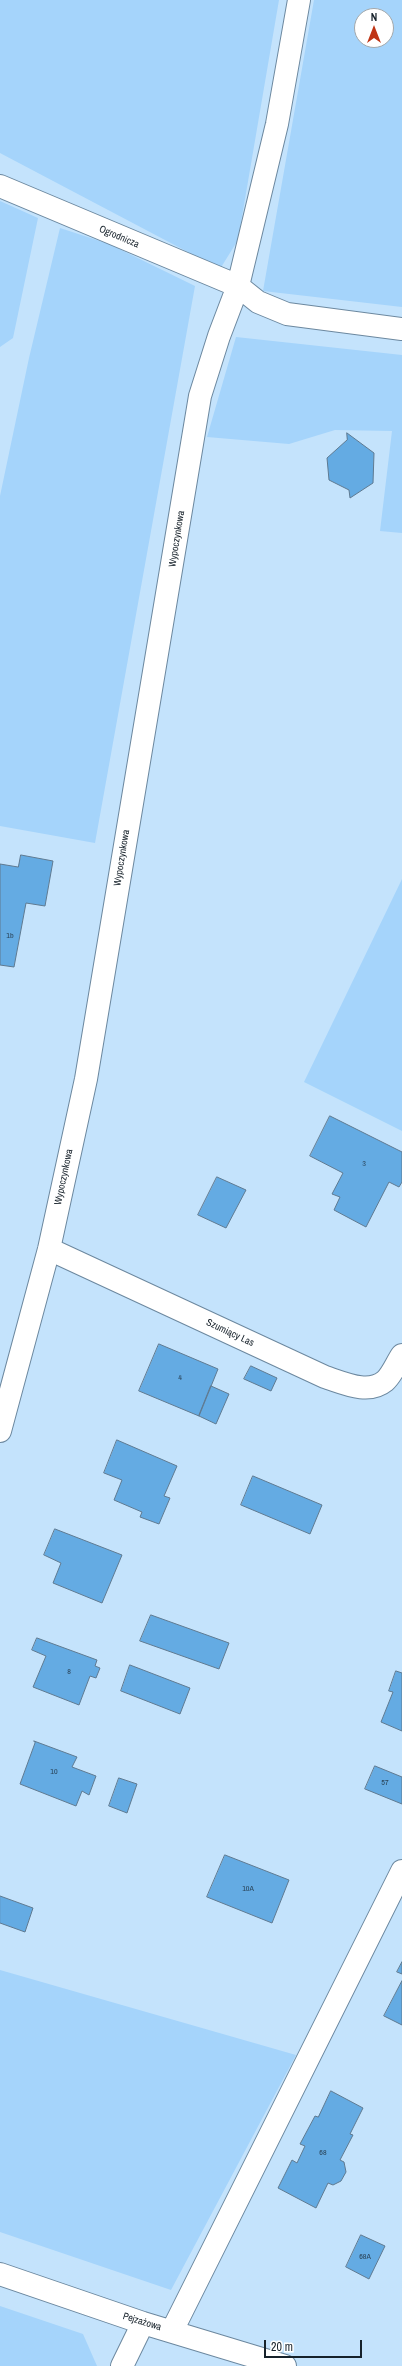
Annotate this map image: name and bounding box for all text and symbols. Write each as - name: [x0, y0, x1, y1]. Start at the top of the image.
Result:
- north arrow: [354, 8, 394, 48]
- text: N: [371, 10, 377, 24]
- street label: Ogrodnicza: [97, 223, 141, 251]
- street label: Wypoczynkowa: [167, 510, 187, 568]
- street label: Wypoczynkowa: [112, 829, 132, 887]
- house number: 1b: [6, 931, 14, 941]
- street label: Wypoczynkowa: [52, 1148, 76, 1206]
- house number: 3: [362, 1159, 366, 1169]
- street label: Szumiący Las: [204, 1317, 256, 1349]
- house number: 4: [178, 1373, 182, 1383]
- house number: 8: [67, 1667, 71, 1677]
- house number: 10: [50, 1767, 58, 1777]
- house number: 57: [381, 1778, 389, 1788]
- house number: 10A: [242, 1884, 254, 1894]
- house number: 68: [319, 2148, 327, 2158]
- house number: 68A: [359, 2252, 371, 2262]
- street label: Pejzażowa: [121, 2310, 163, 2334]
- scale bar: [266, 2332, 364, 2358]
- text: 20 m: [271, 2339, 293, 2355]

